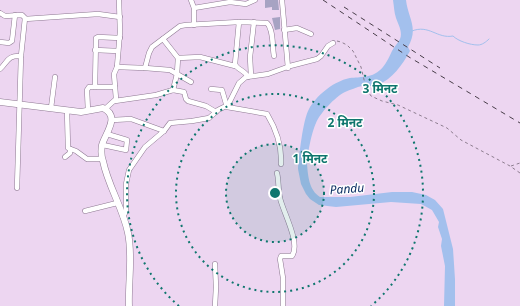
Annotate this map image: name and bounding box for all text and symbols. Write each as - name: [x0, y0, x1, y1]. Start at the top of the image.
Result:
- text: 3 मिनट: [362, 80, 398, 97]
- text: 2 मिनट: [327, 114, 363, 131]
- text: 1 मिनट: [292, 150, 328, 167]
- water label: Pandu: [329, 179, 365, 198]
- centre of rings: [268, 186, 282, 200]

